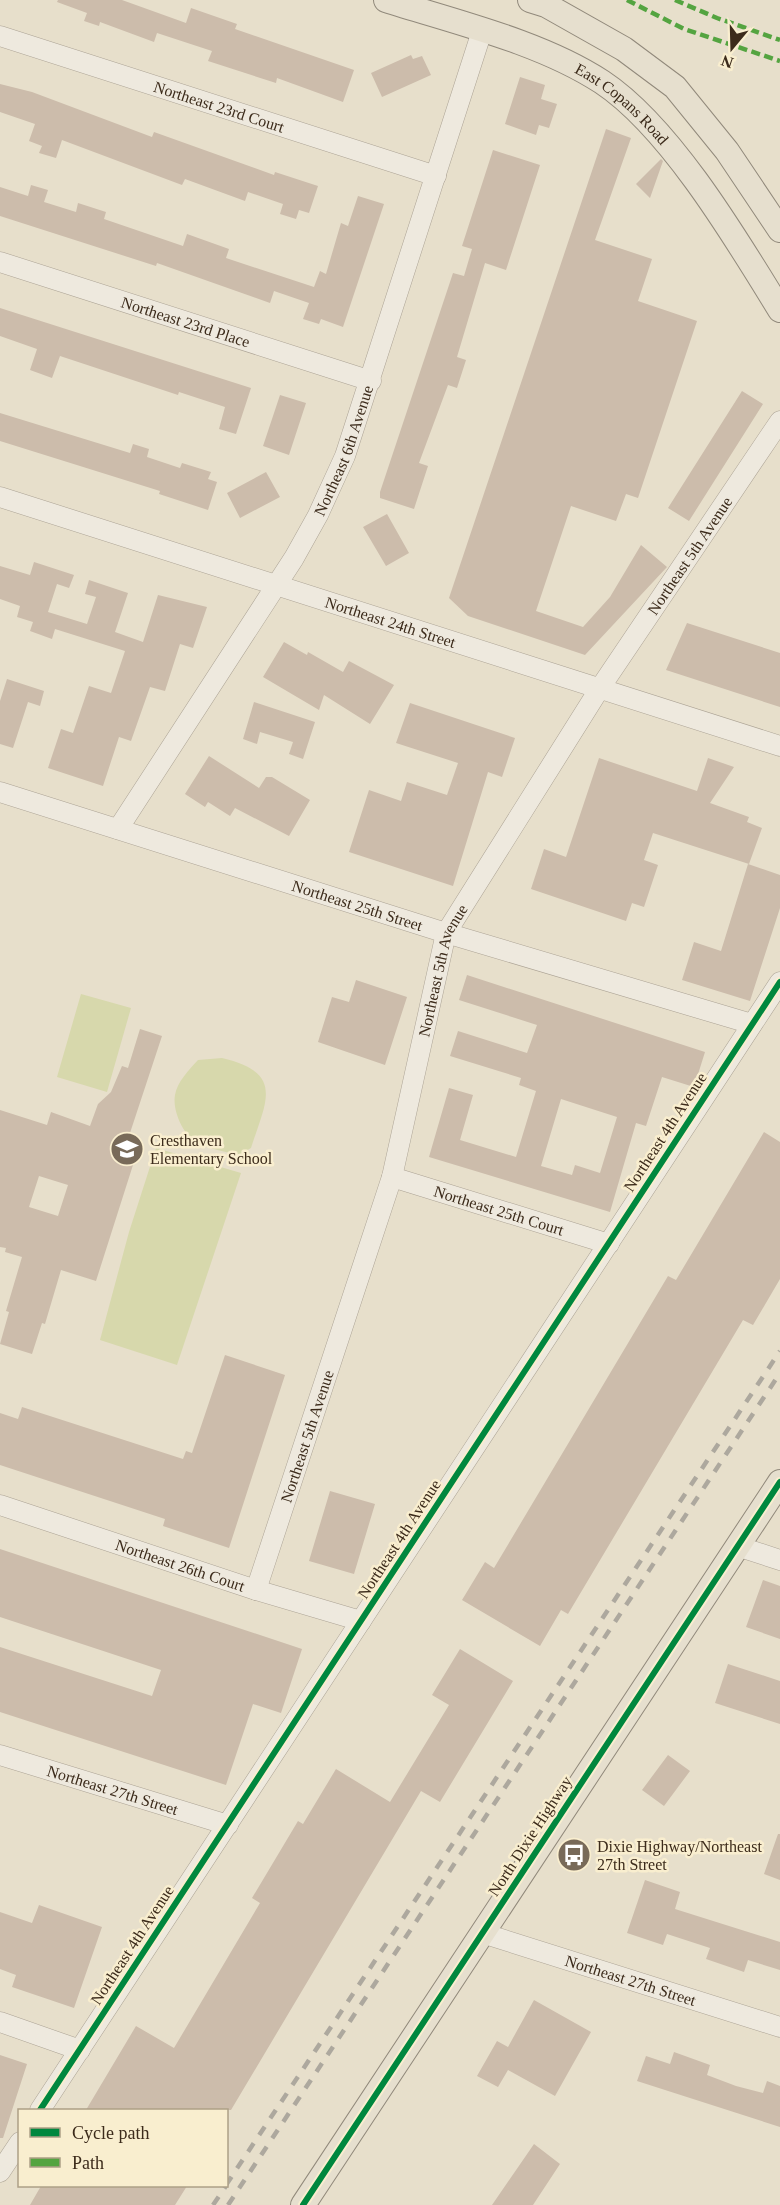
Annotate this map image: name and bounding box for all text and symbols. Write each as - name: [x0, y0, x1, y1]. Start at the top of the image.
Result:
- north arrow: [702, 18, 762, 78]
- text: N: [719, 52, 736, 72]
- street label: East Copans Road: [573, 60, 672, 148]
- street label: Northeast 23rd Court: [152, 77, 287, 135]
- street label: Northeast 23rd Place: [119, 293, 252, 350]
- street label: Northeast 6th Avenue: [310, 383, 376, 518]
- street label: Northeast 5th Avenue: [644, 493, 735, 618]
- street label: Northeast 24th Street: [323, 593, 458, 651]
- street label: Northeast 25th Street: [290, 876, 426, 934]
- street label: Northeast 5th Avenue: [415, 901, 470, 1038]
- street label: Northeast 4th Avenue: [620, 1069, 710, 1195]
- school or university icon: Cresthaven Elementary School: [109, 1131, 145, 1167]
- place label: Cresthaven Elementary School: [150, 1132, 273, 1168]
- street label: Northeast 25th Court: [432, 1182, 567, 1238]
- street label: Northeast 5th Avenue: [277, 1368, 336, 1505]
- street label: Northeast 4th Avenue: [354, 1476, 444, 1602]
- street label: Northeast 26th Court: [114, 1536, 248, 1594]
- street label: Northeast 27th Street: [45, 1762, 181, 1818]
- street label: North Dixie Highway: [485, 1773, 576, 1900]
- bus stop icon: Dixie Highway/Northeast 27th Street: [556, 1837, 592, 1873]
- place label: Dixie Highway/Northeast 27th Street: [597, 1838, 762, 1873]
- street label: Northeast 4th Avenue: [87, 1882, 177, 2008]
- street label: Northeast 27th Street: [563, 1951, 699, 2009]
- legend: [18, 2109, 228, 2187]
- text: Cycle path: [72, 2123, 149, 2143]
- text: Path: [72, 2153, 104, 2173]

